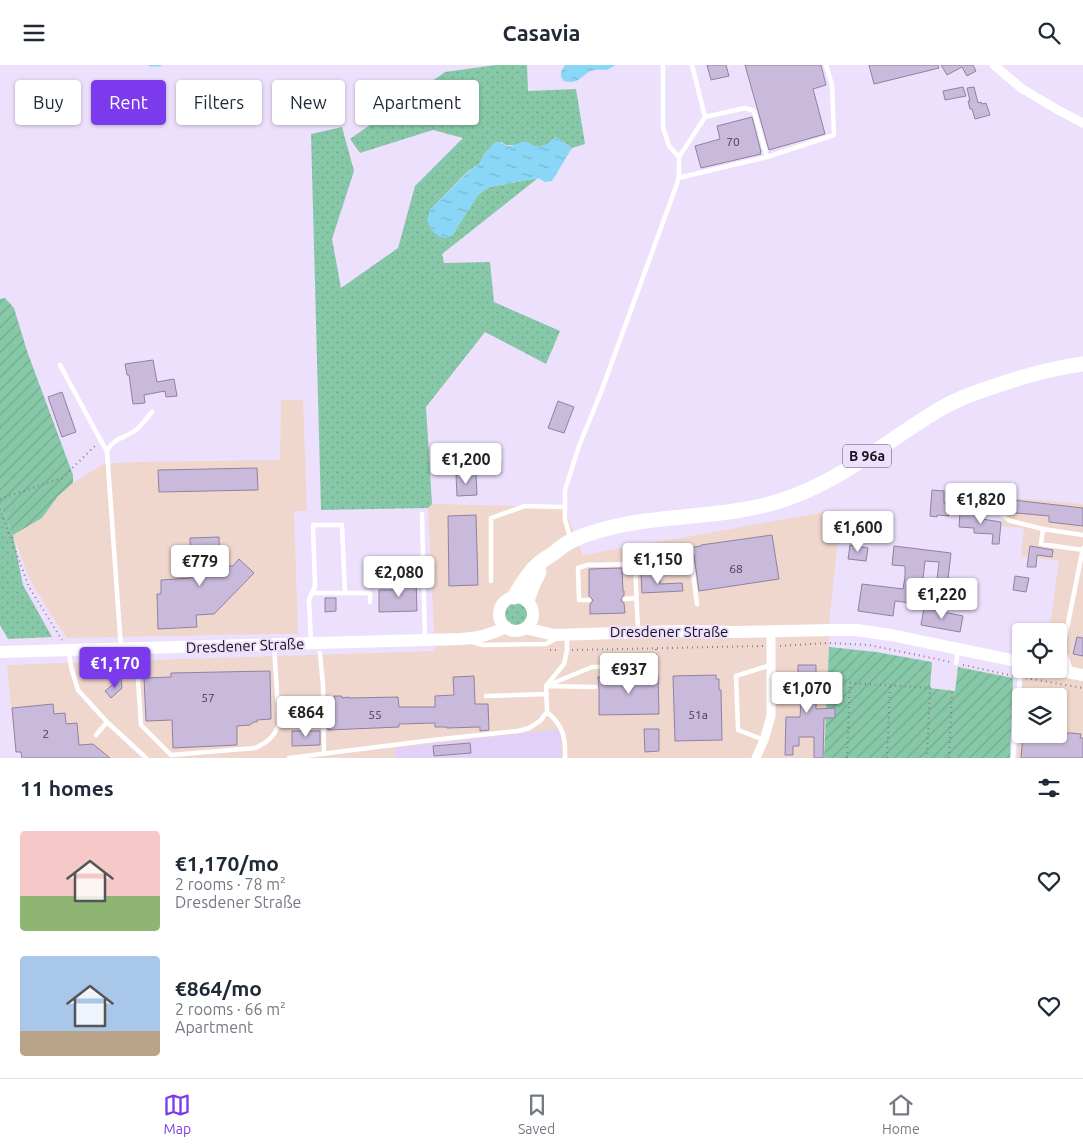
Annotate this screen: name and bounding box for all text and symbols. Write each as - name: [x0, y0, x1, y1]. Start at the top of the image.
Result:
- icon: menu: [20, 19, 48, 47]
- icon: search: [1035, 19, 1063, 47]
- text: Casavia: [502, 20, 581, 45]
- chip: Buy: [15, 80, 81, 125]
- chip: Rent: [91, 80, 166, 125]
- chip: Filters: [176, 80, 262, 125]
- chip: New: [272, 80, 345, 125]
- chip: Apartment: [355, 80, 479, 125]
- house number: 70: [726, 135, 740, 148]
- pin: €1,200: [425, 443, 507, 485]
- road number: B 96a: [843, 445, 891, 467]
- text: €1,200: [441, 450, 491, 468]
- pin: €1,820: [940, 483, 1022, 525]
- text: €1,820: [956, 490, 1006, 508]
- pin: €1,600: [817, 511, 899, 553]
- text: €1,600: [833, 518, 883, 536]
- pin: €1,150: [617, 543, 699, 585]
- pin: €779: [170, 545, 230, 587]
- text: €1,150: [633, 550, 683, 568]
- text: €779: [182, 552, 218, 570]
- pin: €2,080: [358, 555, 440, 598]
- house number: 68: [729, 562, 743, 575]
- text: €2,080: [374, 563, 424, 581]
- pin: €1,220: [901, 577, 983, 620]
- text: €1,220: [917, 585, 967, 603]
- street label: Dresdener Straße: [610, 623, 728, 640]
- map controls: [1012, 623, 1067, 743]
- button: locate: [1012, 623, 1067, 678]
- street label: Dresdener Straße: [185, 635, 305, 656]
- pin: €1,170: [74, 647, 156, 689]
- pin: €937: [599, 653, 659, 695]
- text: €1,170: [90, 654, 140, 672]
- text: €937: [611, 660, 647, 678]
- pin: €1,070: [766, 671, 848, 714]
- text: €1,070: [782, 679, 832, 697]
- button: layers: [1012, 688, 1067, 743]
- house number: 57: [201, 691, 215, 704]
- pin: €864: [276, 695, 336, 738]
- text: €864: [288, 703, 324, 721]
- house number: 55: [368, 708, 382, 721]
- house number: 51a: [688, 708, 708, 721]
- house number: 2: [43, 727, 49, 740]
- icon: filters: [1035, 774, 1063, 802]
- text: 11 homes: [20, 776, 114, 800]
- icon: home: [60, 851, 120, 911]
- text: €1,170/mo: [175, 851, 279, 875]
- icon: heart: [1035, 867, 1063, 895]
- text: 2 rooms · 78 m²: [175, 875, 286, 893]
- text: Dresdener Straße: [175, 893, 301, 911]
- icon: home: [60, 976, 120, 1036]
- text: €864/mo: [175, 976, 262, 1000]
- icon: heart: [1035, 992, 1063, 1020]
- text: 2 rooms · 66 m²: [175, 1000, 286, 1018]
- text: Apartment: [175, 1018, 253, 1036]
- tab: Map: [163, 1091, 191, 1137]
- tab: Saved: [518, 1091, 555, 1137]
- tab: Home: [882, 1091, 920, 1137]

